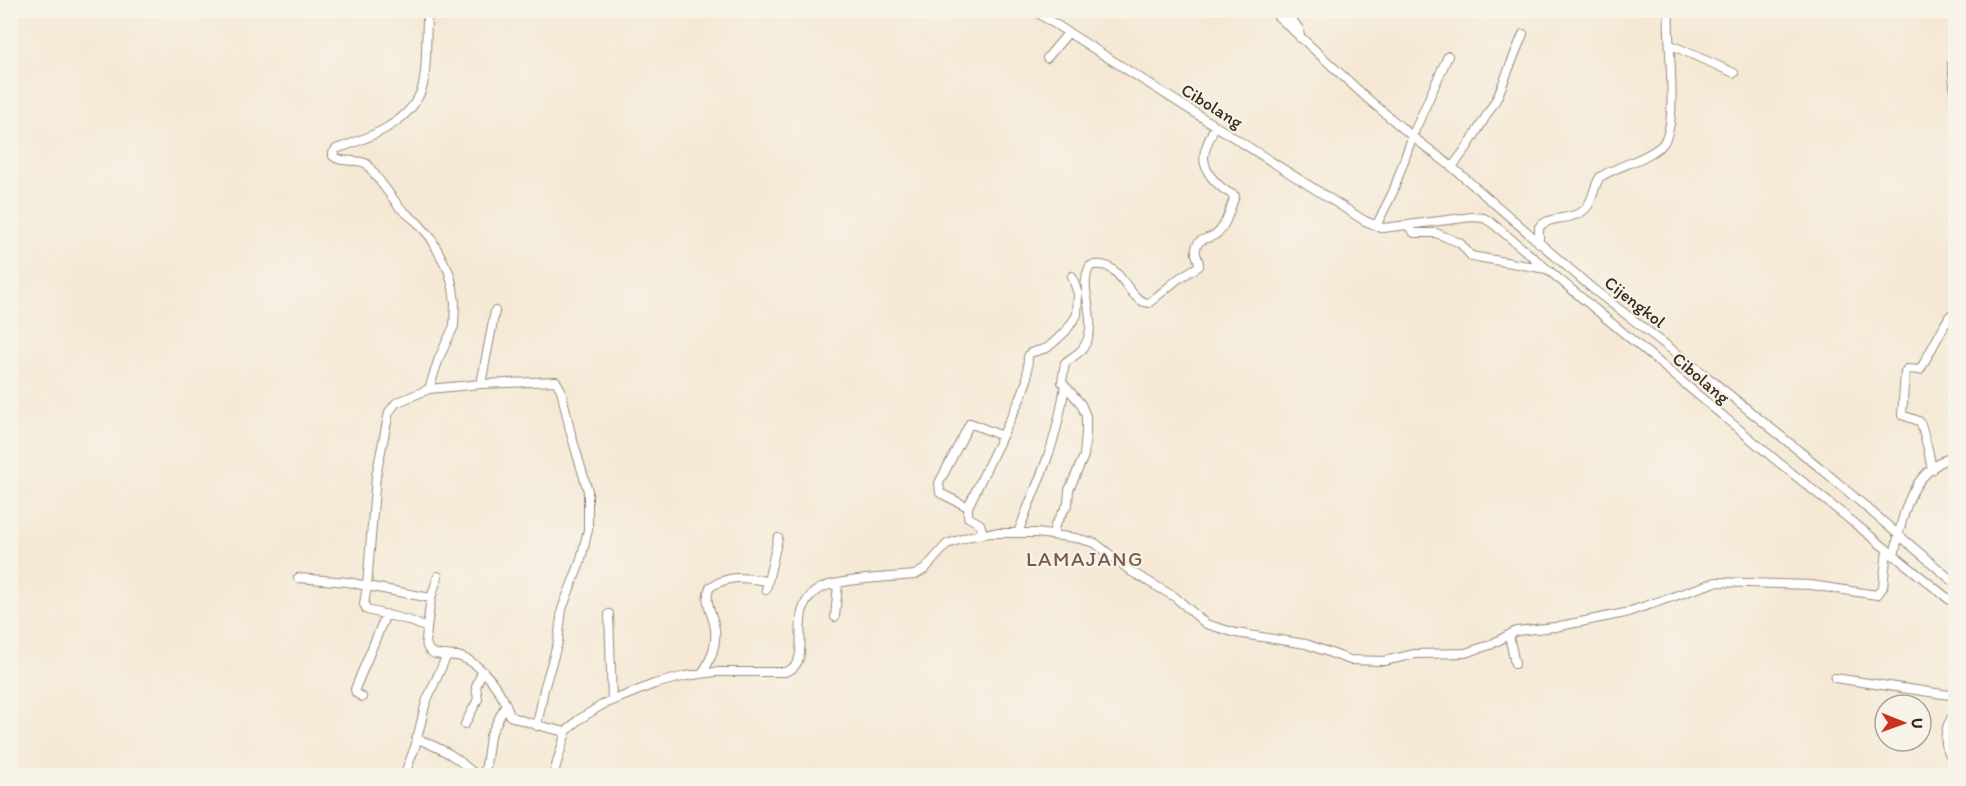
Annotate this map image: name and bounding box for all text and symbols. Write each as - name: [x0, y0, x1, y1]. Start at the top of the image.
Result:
- street label: Cibolang: [1177, 79, 1248, 134]
- street label: Cijengkol: [1600, 271, 1670, 333]
- street label: Cibolang: [1668, 348, 1735, 409]
- district label: LAMAJANG: [1026, 546, 1144, 571]
- north arrow: [1873, 693, 1933, 753]
- text: U: [1908, 718, 1927, 729]

